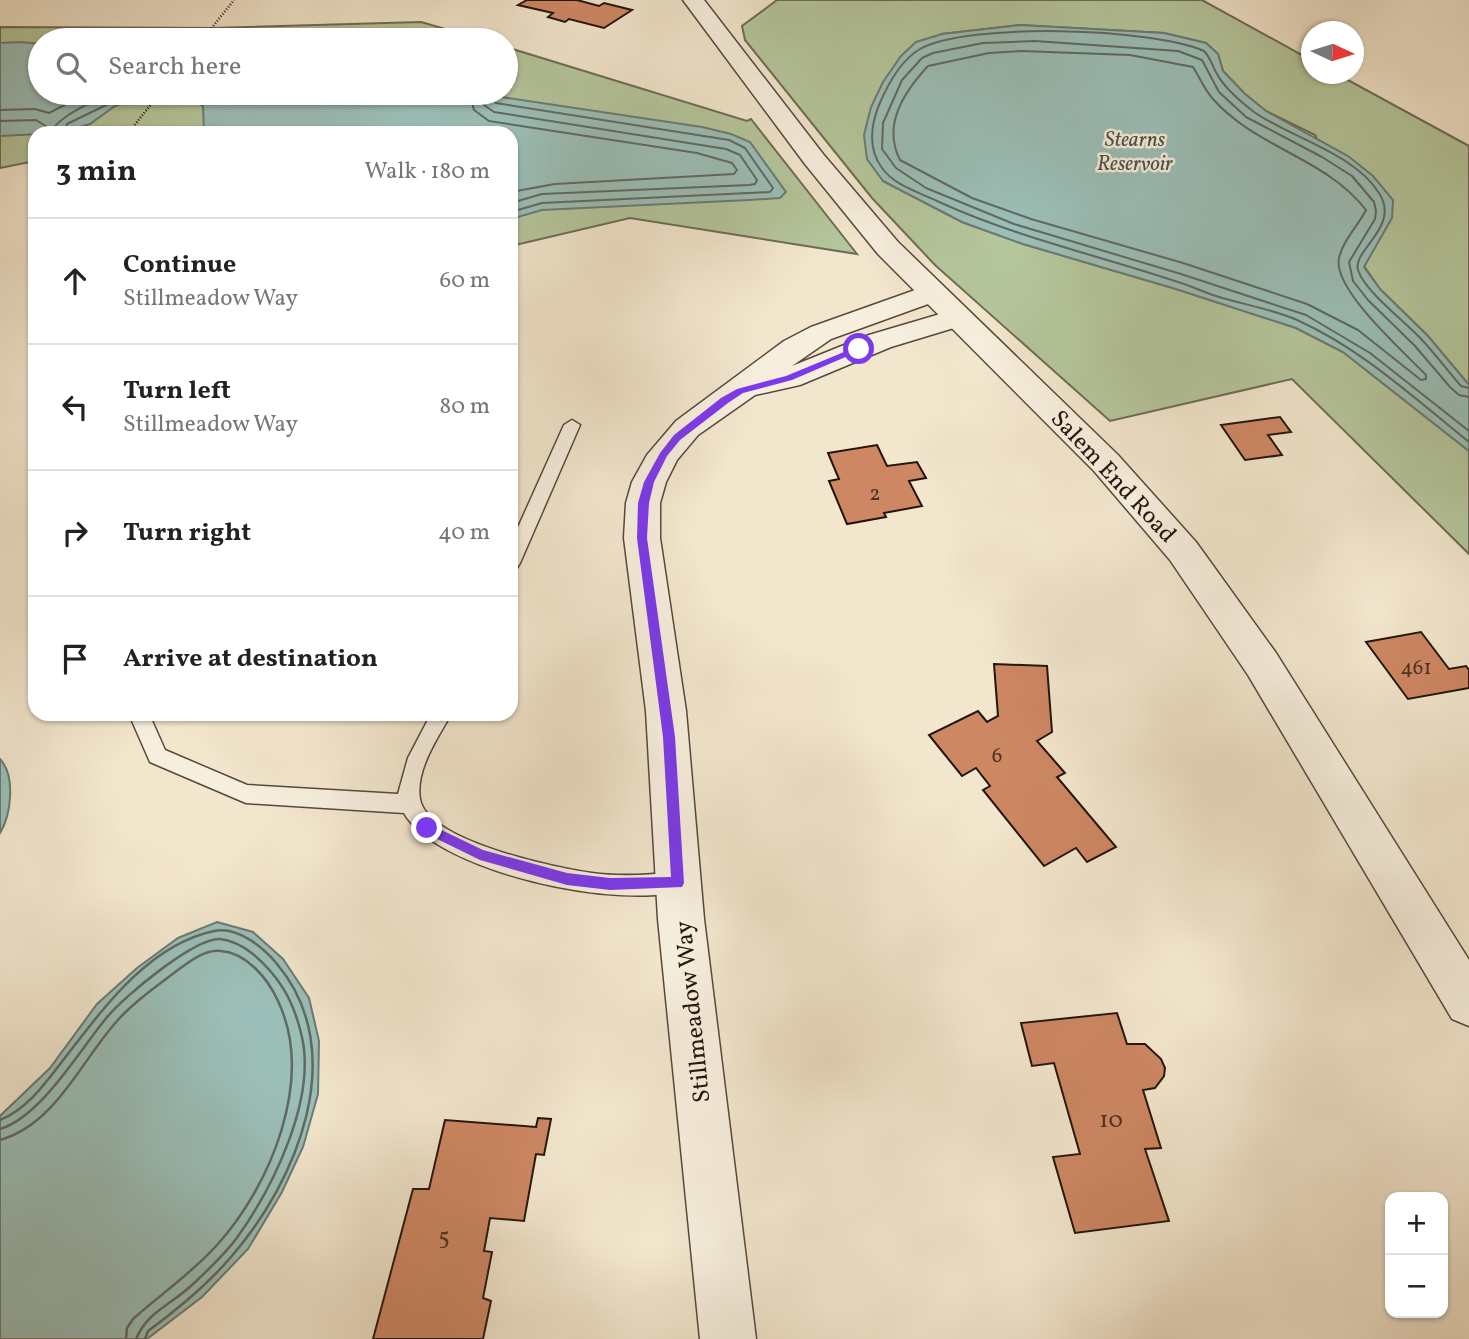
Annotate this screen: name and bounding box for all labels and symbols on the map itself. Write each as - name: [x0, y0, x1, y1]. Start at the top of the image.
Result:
- north arrow: [1301, 21, 1364, 84]
- water label: Stearns Reservoir: [1097, 126, 1173, 179]
- route start: [843, 333, 874, 364]
- street label: Salem End Road: [1042, 403, 1183, 552]
- house number: 2: [869, 480, 881, 509]
- house number: 461: [1400, 654, 1432, 683]
- house number: 6: [992, 742, 1002, 771]
- route end: [411, 812, 442, 843]
- street label: Stillmeadow Way: [668, 919, 720, 1104]
- house number: 10: [1099, 1104, 1123, 1138]
- house number: 5: [438, 1221, 450, 1255]

